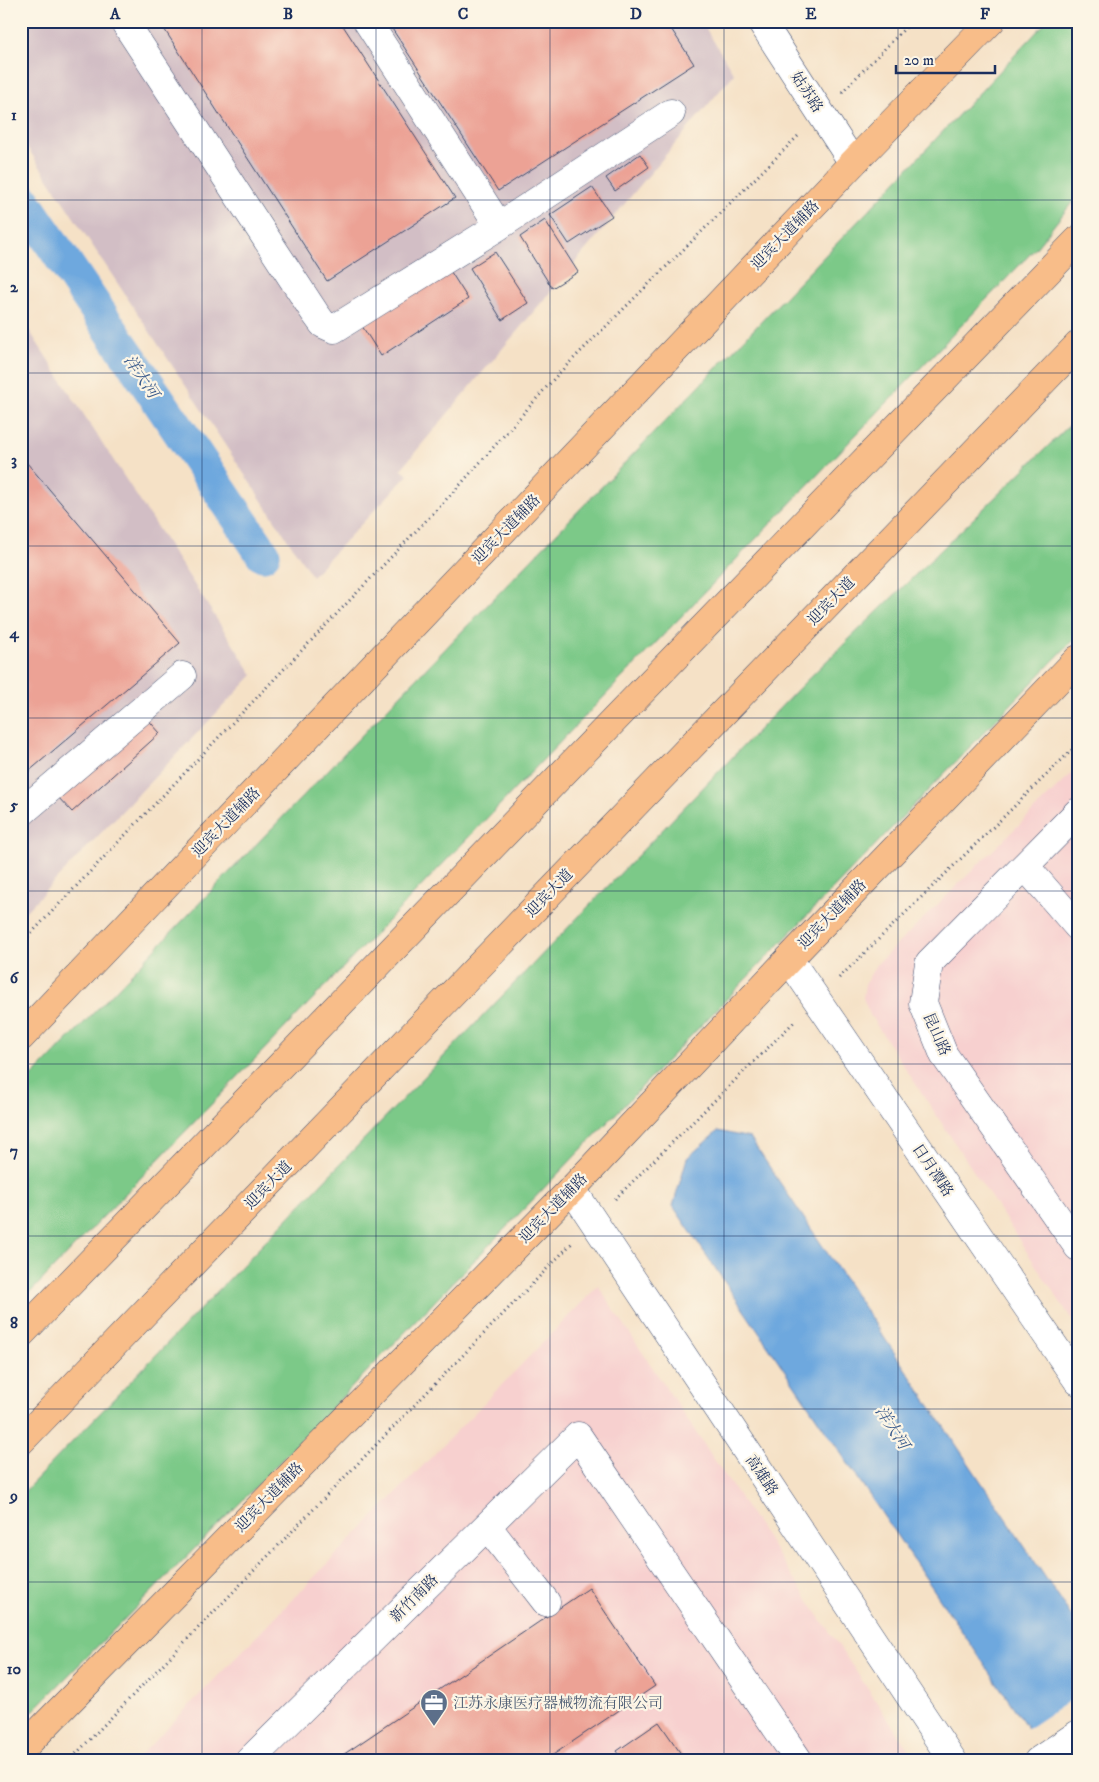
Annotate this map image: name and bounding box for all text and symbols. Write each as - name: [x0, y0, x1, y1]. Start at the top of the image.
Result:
- text: A: [109, 4, 121, 24]
- text: B: [283, 4, 293, 24]
- text: C: [458, 4, 468, 24]
- text: D: [630, 4, 642, 24]
- text: E: [805, 4, 817, 24]
- text: F: [980, 4, 990, 24]
- scale bar: [896, 42, 995, 74]
- text: 20 m: [904, 51, 934, 70]
- street label: 姑苏路: [786, 68, 827, 116]
- text: 1: [11, 105, 17, 125]
- street label: 迎宾大道辅路: [747, 196, 823, 274]
- text: 2: [10, 277, 19, 297]
- water label: 洋大河: [119, 351, 165, 405]
- text: 3: [11, 450, 17, 470]
- street label: 迎宾大道辅路: [468, 490, 544, 568]
- street label: 迎宾大道: [804, 573, 859, 630]
- text: 4: [8, 623, 19, 643]
- street label: 迎宾大道辅路: [188, 783, 264, 861]
- text: 5: [9, 795, 18, 815]
- street label: 迎宾大道: [522, 865, 577, 922]
- street label: 迎宾大道辅路: [794, 875, 870, 953]
- text: 6: [10, 968, 20, 988]
- street label: 昆山路: [919, 1010, 954, 1059]
- street label: 日月潭路: [908, 1140, 957, 1200]
- text: 7: [10, 1141, 18, 1161]
- street label: 迎宾大道: [241, 1157, 296, 1214]
- street label: 迎宾大道辅路: [515, 1169, 591, 1247]
- text: 8: [10, 1313, 18, 1333]
- water label: 洋大河: [871, 1402, 915, 1456]
- street label: 高雄路: [741, 1451, 782, 1499]
- street label: 迎宾大道辅路: [231, 1458, 307, 1536]
- text: 9: [9, 1486, 18, 1506]
- street label: 新竹南路: [386, 1570, 442, 1626]
- text: 10: [7, 1659, 22, 1679]
- office icon: 江苏永康医疗器械物流有限公司: [419, 1688, 449, 1727]
- place label: 江苏永康医疗器械物流有限公司: [453, 1694, 663, 1713]

